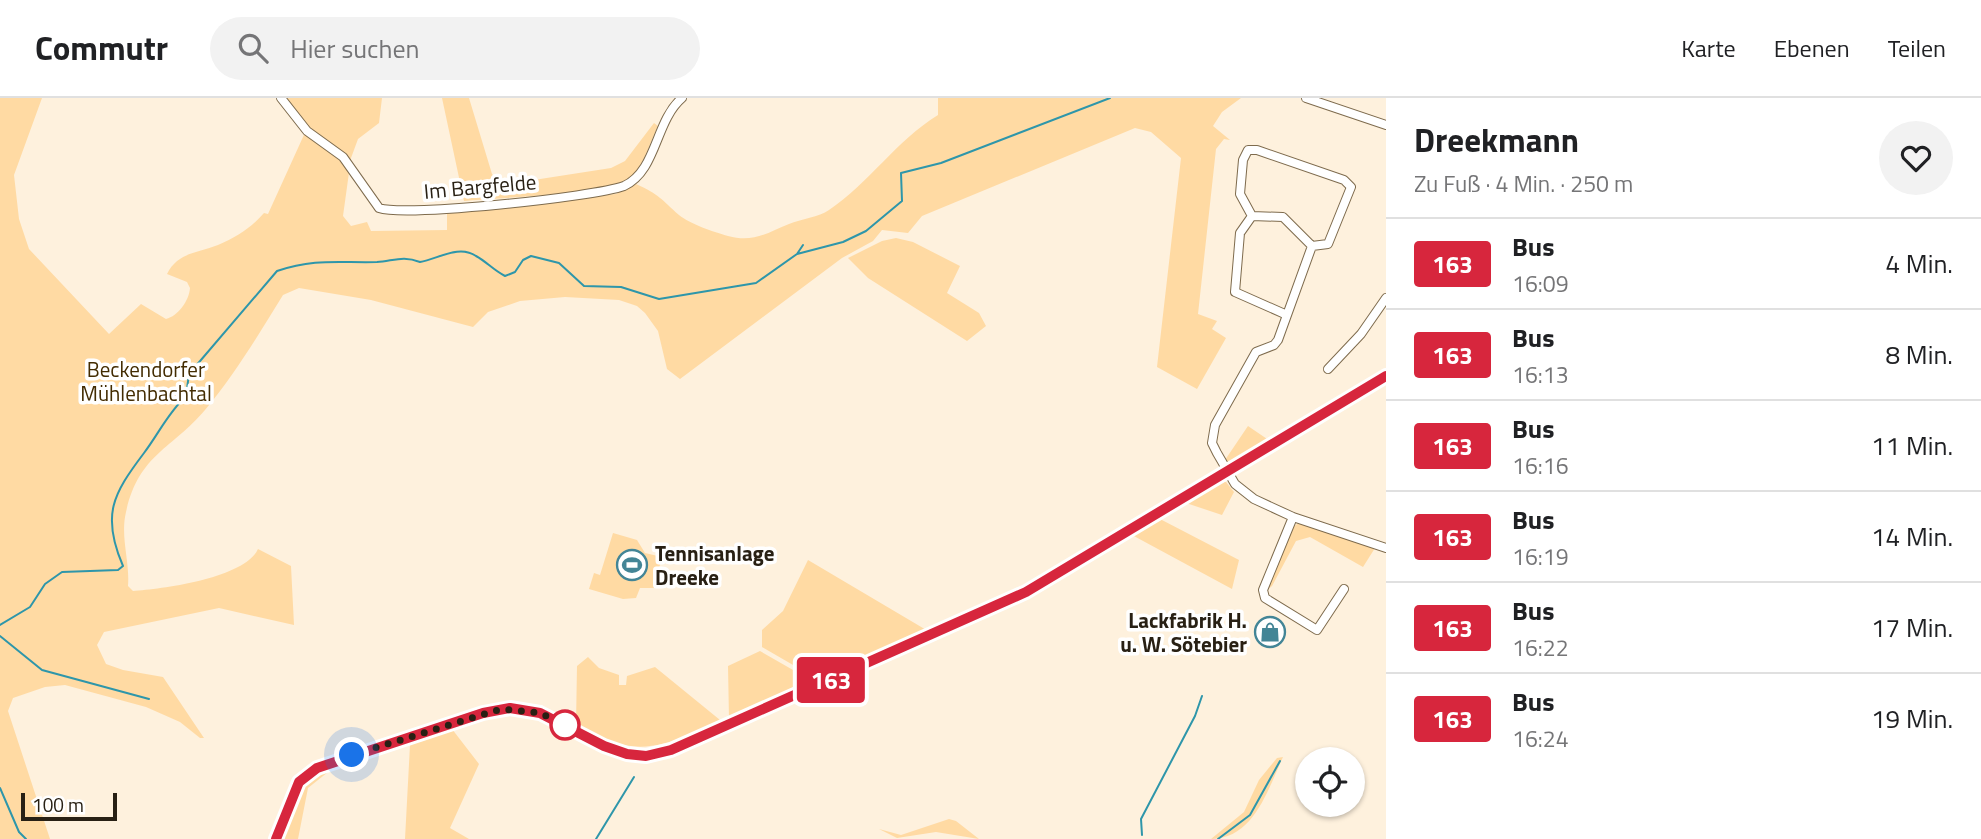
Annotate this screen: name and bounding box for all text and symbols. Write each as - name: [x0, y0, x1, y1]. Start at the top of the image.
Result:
- search box: [210, 17, 700, 80]
- text: Commutr: [35, 23, 168, 73]
- icon: search: [234, 29, 272, 67]
- text: Hier suchen: [290, 29, 420, 68]
- text: Karte: [1681, 30, 1736, 66]
- text: Ebenen: [1774, 30, 1850, 66]
- text: Teilen: [1888, 30, 1946, 66]
- text: Dreekmann: [1414, 115, 1579, 165]
- button: heart: [1879, 121, 1953, 195]
- street label: Im Bargfelde: [422, 165, 538, 207]
- text: Zu Fuß · 4 Min. · 250 m: [1414, 166, 1633, 201]
- text: Bus: [1512, 227, 1554, 266]
- text: 4 Min.: [1886, 244, 1953, 283]
- text: 163: [1432, 246, 1473, 282]
- text: 16:09: [1512, 266, 1569, 301]
- text: Bus: [1512, 318, 1554, 357]
- text: 8 Min.: [1886, 335, 1953, 374]
- text: 163: [1432, 337, 1473, 373]
- park label: Beckendorfer Mühlenbachtal: [80, 353, 212, 409]
- text: 16:13: [1512, 357, 1569, 392]
- text: Bus: [1512, 409, 1554, 448]
- text: 11 Min.: [1871, 426, 1953, 465]
- text: 163: [1432, 428, 1473, 464]
- text: 16:16: [1512, 448, 1569, 483]
- text: Bus: [1512, 500, 1554, 539]
- text: 14 Min.: [1871, 517, 1953, 556]
- text: 163: [1432, 519, 1473, 555]
- place label: Tennisanlage Dreeke: [655, 537, 775, 593]
- text: 16:19: [1512, 539, 1569, 574]
- sports icon: Tennisanlage Dreeke: [615, 548, 649, 582]
- text: Bus: [1512, 591, 1554, 630]
- place label: Lackfabrik H. u. W. Sötebier: [1120, 604, 1247, 660]
- text: 17 Min.: [1871, 608, 1953, 647]
- text: 163: [1432, 610, 1473, 646]
- shop icon: Lackfabrik H. u. W. Sötebier: [1253, 615, 1287, 649]
- text: 16:22: [1512, 630, 1569, 665]
- line badge: 163: [791, 657, 871, 703]
- text: 163: [811, 662, 851, 698]
- text: Bus: [1512, 682, 1554, 721]
- text: 19 Min.: [1871, 699, 1953, 738]
- text: 163: [1432, 701, 1473, 737]
- unlabelled marker: [550, 710, 580, 740]
- text: 16:24: [1512, 721, 1569, 756]
- your location: [334, 737, 369, 772]
- map controls: [1295, 747, 1365, 817]
- button: locate: [1295, 747, 1365, 817]
- scale bar: [21, 790, 117, 822]
- text: 100 m: [32, 790, 84, 819]

